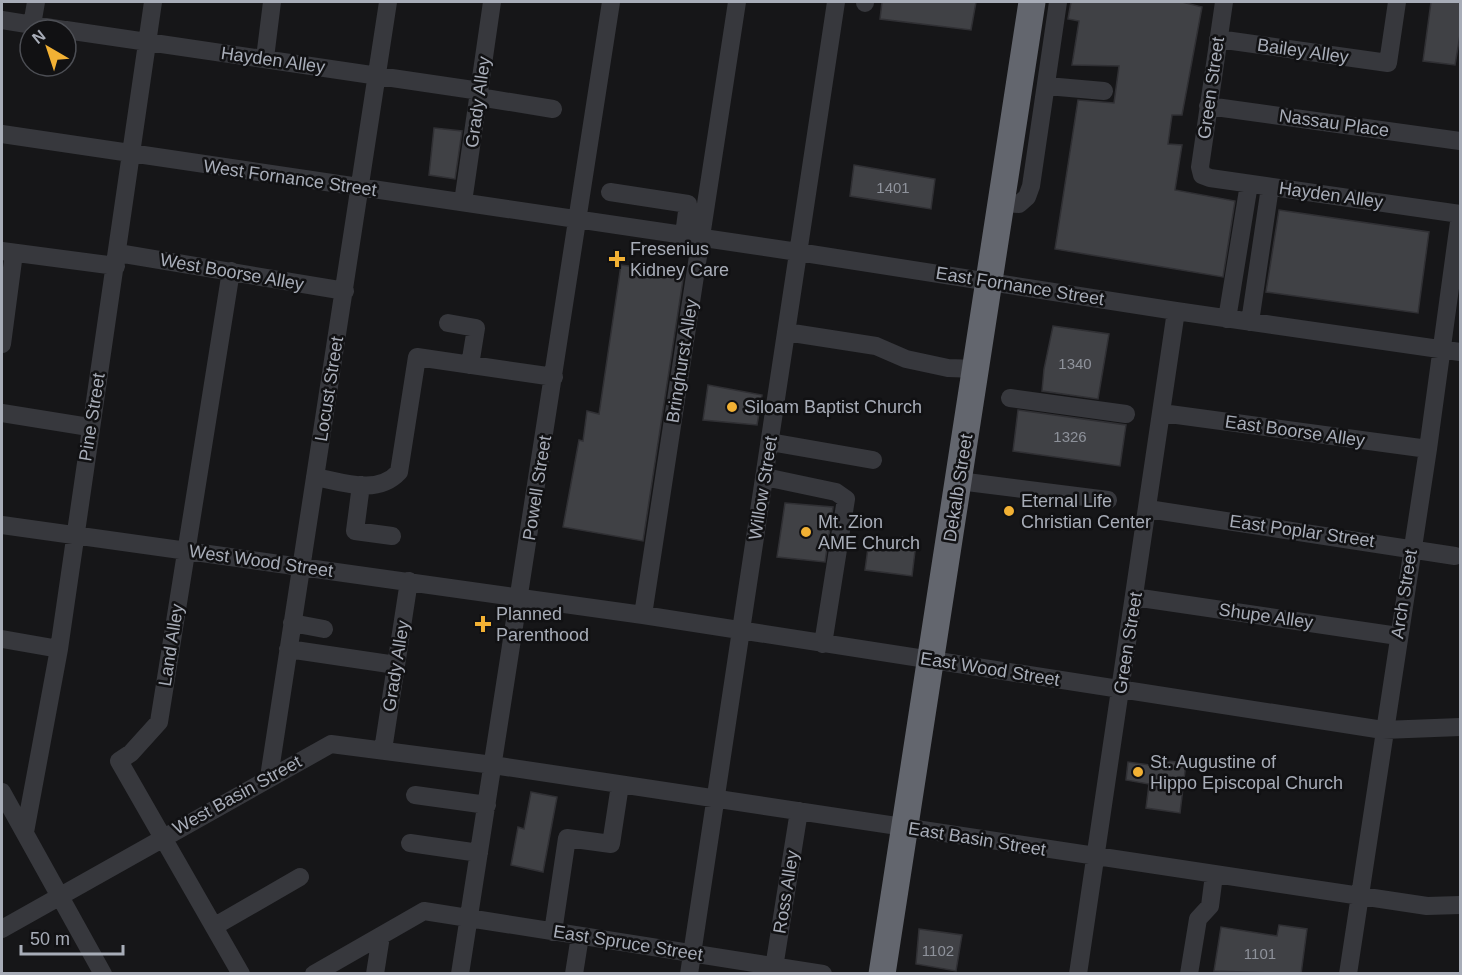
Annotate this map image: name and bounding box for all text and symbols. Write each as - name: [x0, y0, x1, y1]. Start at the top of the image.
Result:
- north arrow: [18, 18, 78, 78]
- text: N: [29, 26, 49, 47]
- street label: Bailey Alley: [1256, 35, 1350, 67]
- street label: Green Street: [1194, 36, 1228, 140]
- street label: Hayden Alley: [220, 43, 326, 77]
- street label: Grady Alley: [462, 55, 494, 149]
- street label: Nassau Place: [1278, 105, 1390, 141]
- street label: West Fornance Street: [202, 156, 378, 200]
- street label: Hayden Alley: [1278, 178, 1384, 212]
- house number: 1401: [876, 179, 910, 196]
- place label: Fresenius Kidney Care: [630, 239, 729, 280]
- street label: West Boorse Alley: [159, 249, 305, 295]
- marker: Fresenius Kidney Care: [608, 250, 626, 268]
- street label: East Fornance Street: [934, 263, 1106, 309]
- street label: Bringhurst Alley: [662, 298, 702, 424]
- street label: Locust Street: [311, 335, 347, 443]
- house number: 1340: [1058, 355, 1092, 372]
- street label: Pine Street: [75, 371, 109, 463]
- place label: Siloam Baptist Church: [744, 397, 922, 417]
- marker: Siloam Baptist Church: [725, 400, 739, 414]
- street label: East Boorse Alley: [1224, 411, 1366, 451]
- house number: 1326: [1053, 428, 1087, 445]
- street label: Dekalb Street: [940, 433, 976, 543]
- street label: Powell Street: [519, 434, 555, 542]
- street label: Willow Street: [745, 435, 781, 541]
- place label: Eternal Life Christian Center: [1021, 491, 1151, 532]
- marker: Eternal Life Christian Center: [1002, 504, 1016, 518]
- street label: East Poplar Street: [1228, 511, 1376, 551]
- place label: Mt. Zion AME Church: [818, 512, 920, 553]
- marker: Mt. Zion AME Church: [799, 525, 813, 539]
- street label: West Wood Street: [188, 541, 334, 581]
- street label: Arch Street: [1387, 548, 1421, 640]
- street label: Green Street: [1110, 591, 1146, 695]
- street label: Shupe Alley: [1218, 599, 1314, 633]
- street label: Land Alley: [155, 602, 187, 688]
- place label: Planned Parenthood: [496, 604, 589, 645]
- marker: Planned Parenthood: [474, 615, 492, 633]
- street label: Grady Alley: [379, 619, 413, 713]
- street label: East Wood Street: [919, 648, 1061, 690]
- street label: West Basin Street: [169, 751, 305, 839]
- place label: St. Augustine of Hippo Episcopal Church: [1150, 752, 1343, 793]
- marker: St. Augustine of Hippo Episcopal Church: [1131, 765, 1145, 779]
- street label: East Basin Street: [907, 818, 1047, 860]
- street label: Ross Alley: [770, 849, 802, 935]
- scale bar: [21, 918, 123, 956]
- street label: East Spruce Street: [552, 921, 704, 965]
- text: 50 m: [30, 929, 70, 949]
- house number: 1102: [922, 942, 954, 959]
- house number: 1101: [1244, 945, 1276, 962]

